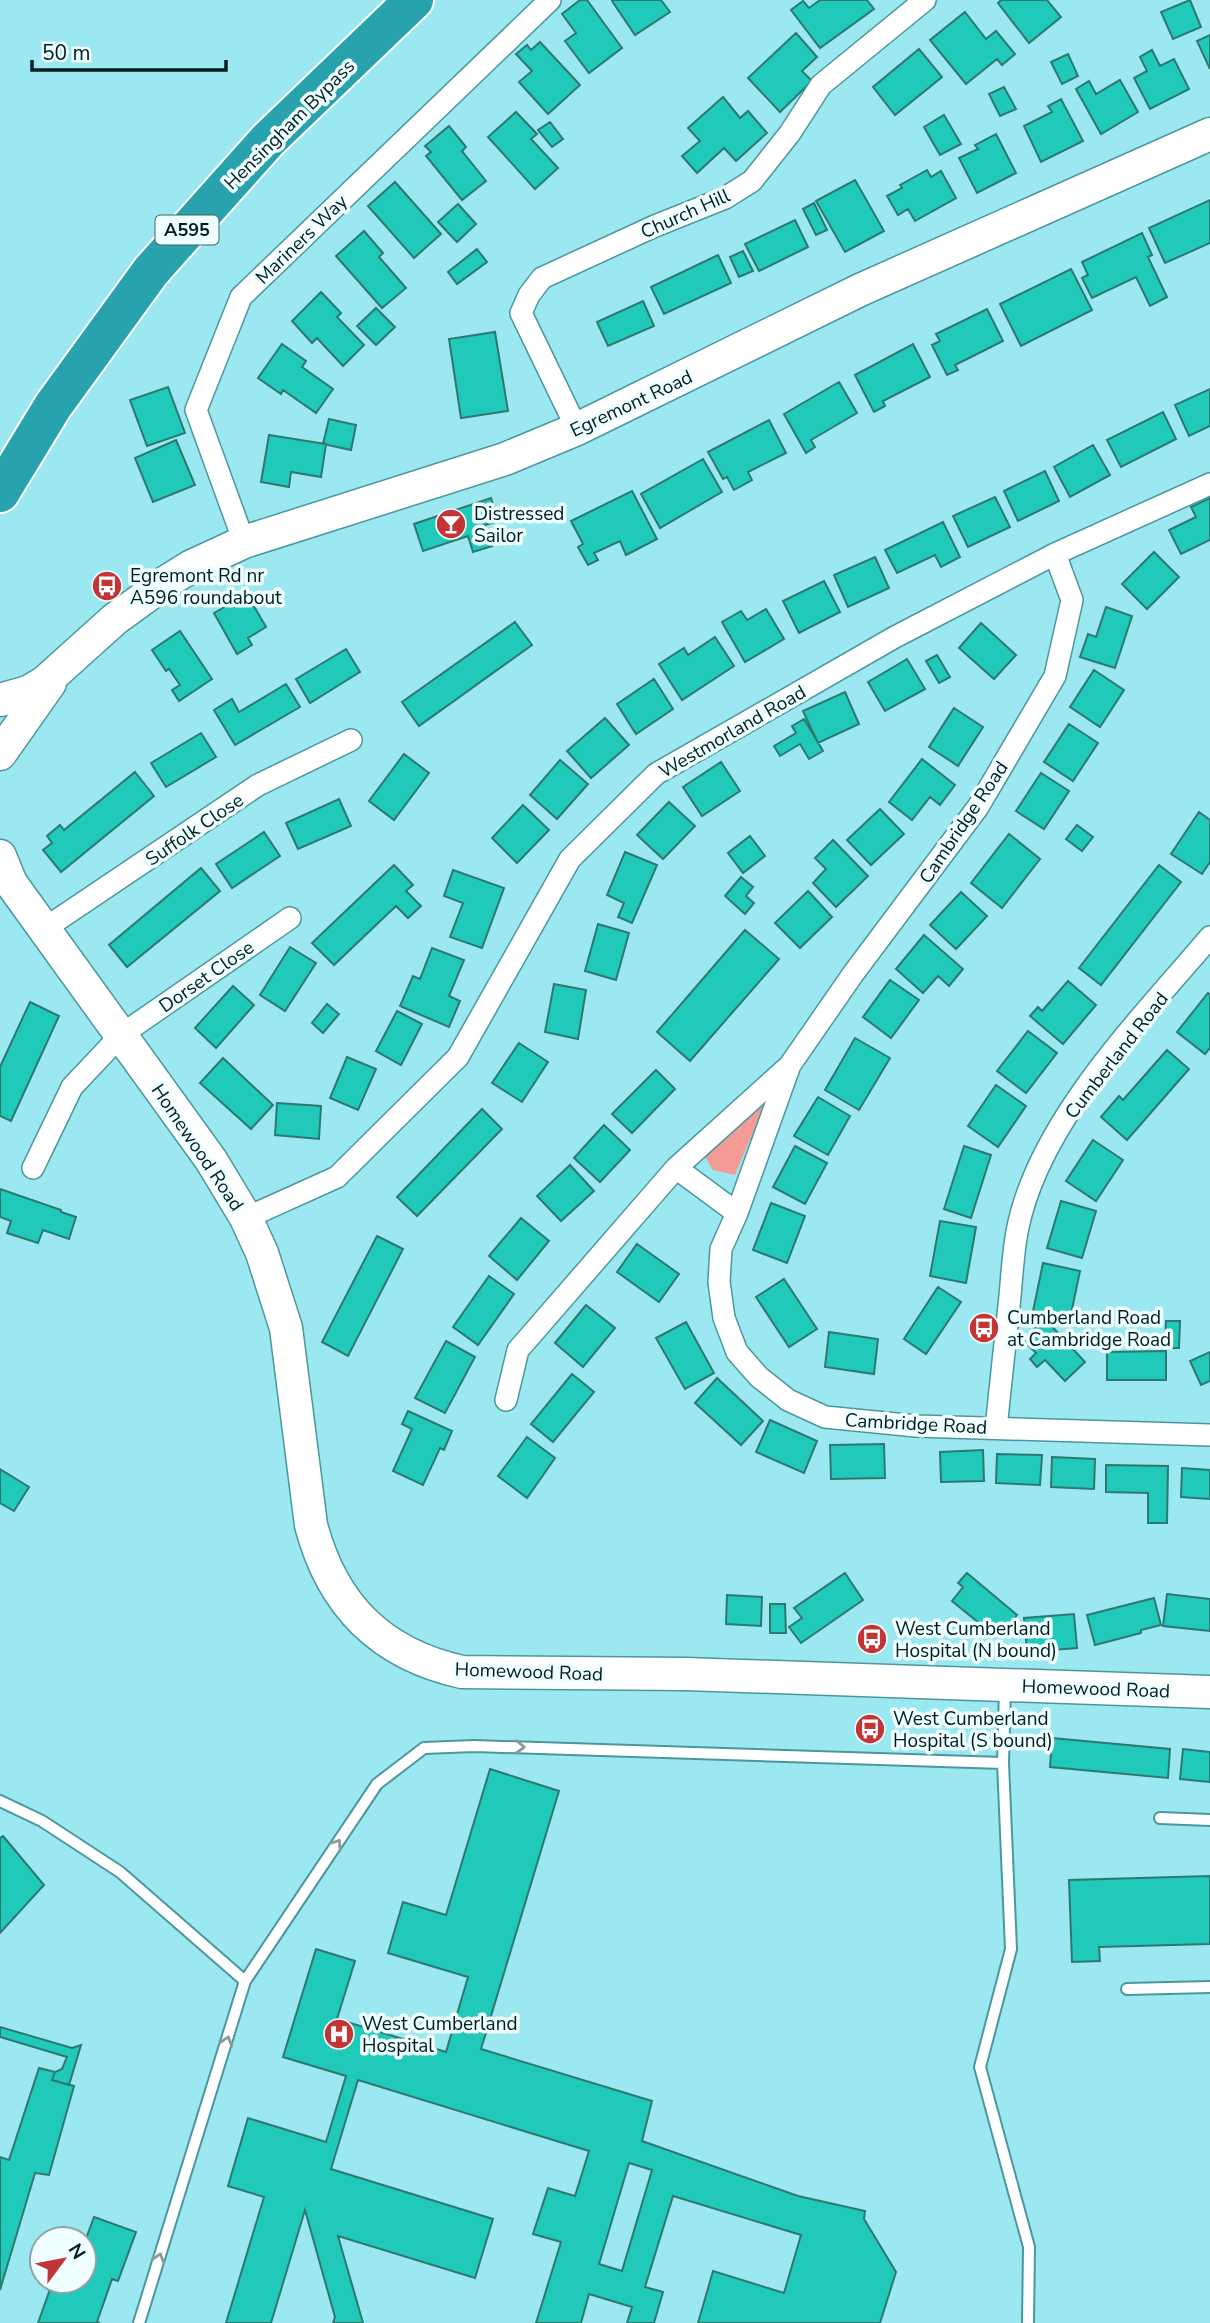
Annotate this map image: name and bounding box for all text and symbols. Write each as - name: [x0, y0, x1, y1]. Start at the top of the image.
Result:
- scale bar: [32, 28, 226, 72]
- text: 50 m: [42, 39, 91, 67]
- street label: Hensingham Bypass: [219, 54, 361, 196]
- street label: Church Hill: [636, 182, 735, 245]
- street label: Mariners Way: [250, 189, 354, 290]
- road number: A595: [156, 215, 218, 244]
- street label: Egremont Road: [566, 364, 697, 444]
- place label: Distressed Sailor: [474, 501, 564, 549]
- bar icon: Distressed Sailor: [434, 507, 468, 541]
- place label: Egremont Rd nr A596 roundabout: [130, 563, 282, 611]
- bus stop icon: Egremont Rd nr A596 roundabout: [90, 569, 124, 603]
- street label: Westmorland Road: [654, 679, 811, 785]
- street label: Cambridge Road: [913, 756, 1014, 889]
- street label: Suffolk Close: [140, 787, 249, 872]
- street label: Dorset Close: [154, 935, 259, 1019]
- street label: Cumberland Road: [1059, 987, 1174, 1124]
- street label: Homewood Road: [145, 1079, 249, 1216]
- place label: Cumberland Road at Cambridge Road: [1007, 1305, 1171, 1353]
- bus stop icon: Cumberland Road at Cambridge Road: [967, 1311, 1001, 1345]
- street label: Cambridge Road: [844, 1407, 988, 1441]
- place label: West Cumberland Hospital (N bound): [895, 1616, 1057, 1664]
- bus stop icon: West Cumberland Hospital (N bound): [855, 1622, 889, 1656]
- street label: Homewood Road: [454, 1656, 604, 1688]
- street label: Homewood Road: [1021, 1673, 1171, 1705]
- place label: West Cumberland Hospital (S bound): [893, 1706, 1053, 1754]
- bus stop icon: West Cumberland Hospital (S bound): [853, 1712, 887, 1746]
- one-way arrow: [515, 1740, 526, 1755]
- one-way arrow: [329, 1839, 341, 1852]
- place label: West Cumberland Hospital: [362, 2011, 518, 2059]
- hospital icon: West Cumberland Hospital: [322, 2017, 356, 2051]
- one-way arrow: [218, 2035, 233, 2047]
- north arrow: [28, 2225, 98, 2295]
- text: N: [62, 2239, 91, 2264]
- one-way arrow: [151, 2252, 165, 2265]

